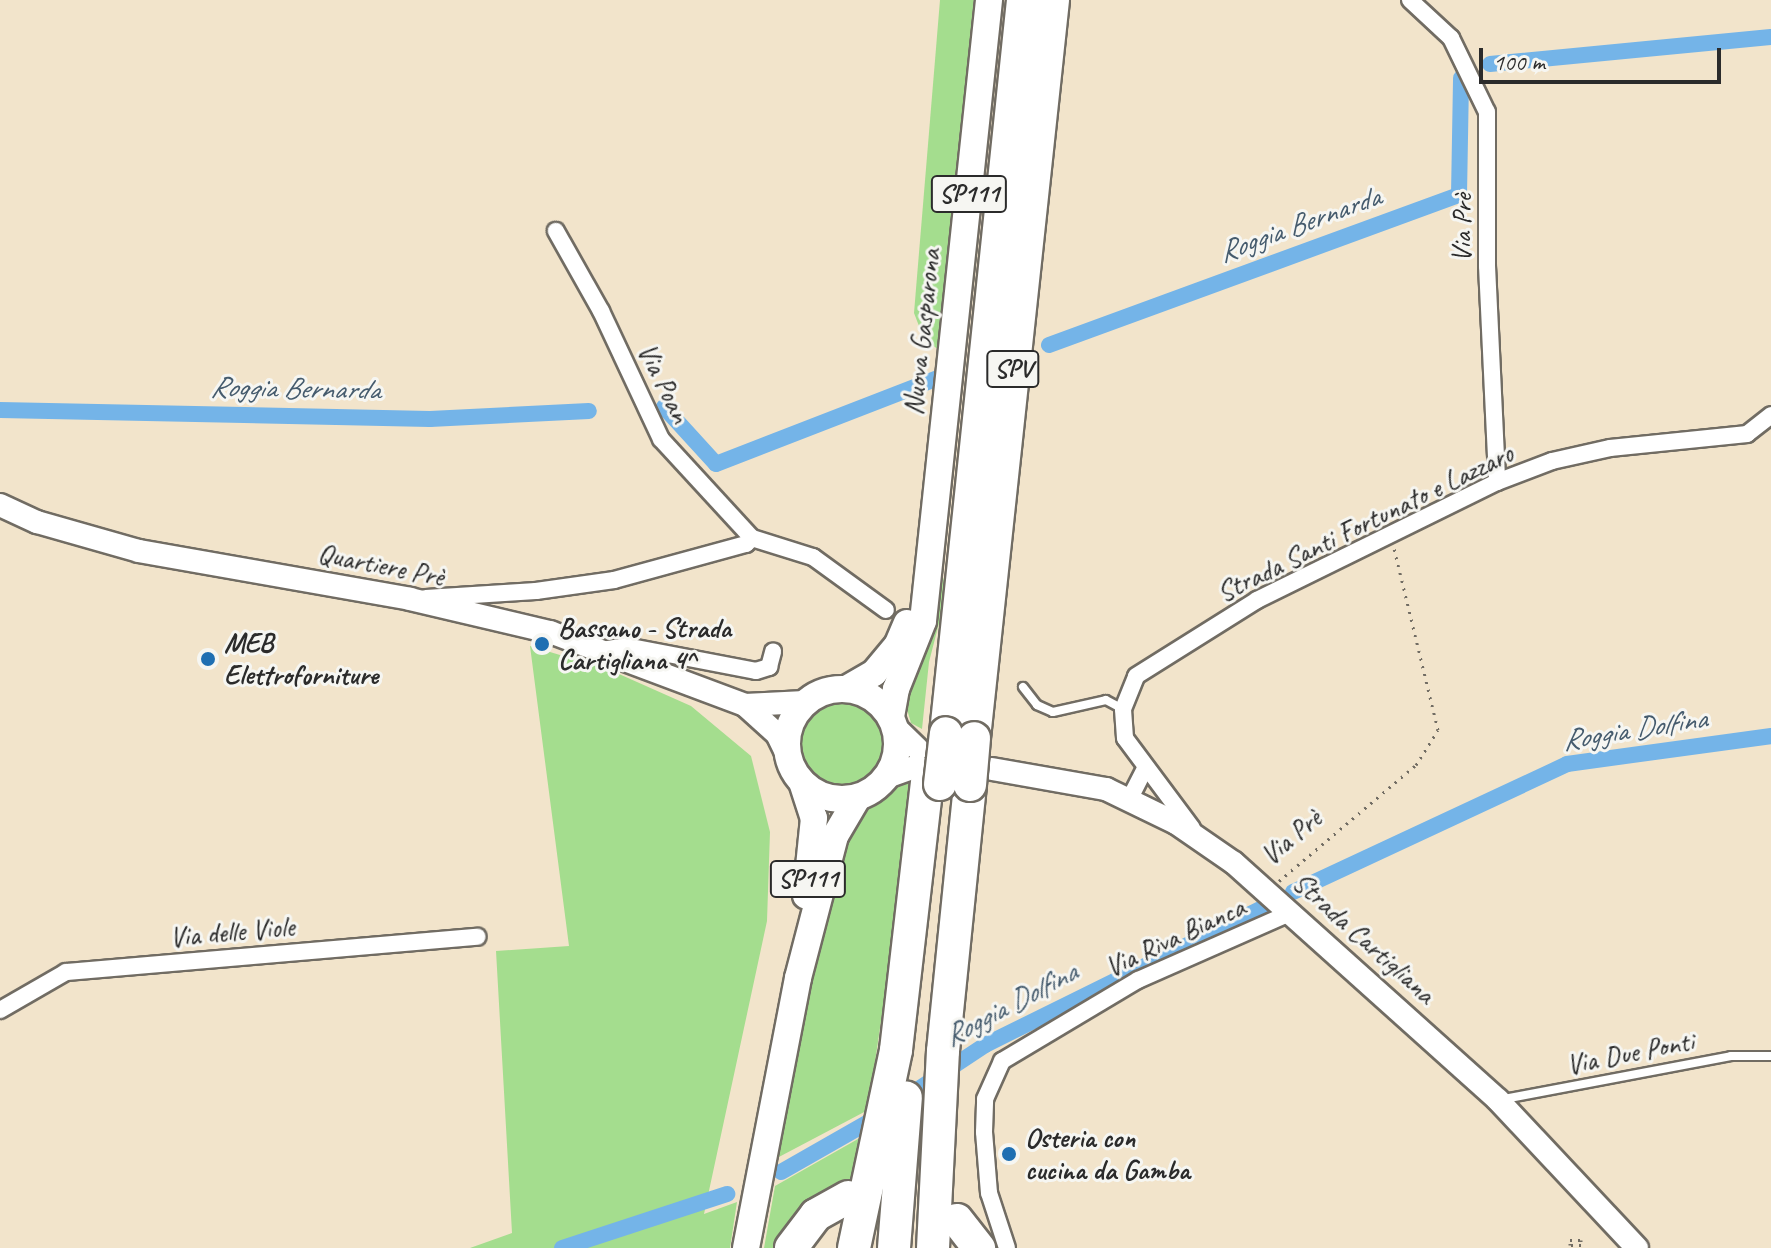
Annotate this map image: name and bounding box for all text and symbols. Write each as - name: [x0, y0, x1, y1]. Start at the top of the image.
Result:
- scale bar: [1483, 32, 1725, 82]
- text: 100 m: [1493, 47, 1545, 77]
- road number: SP111: [929, 172, 1009, 216]
- water label: Roggia Bernarda: [1213, 178, 1385, 270]
- street label: Via Prè: [1445, 193, 1479, 263]
- street label: Nuova Gasparona: [897, 247, 947, 417]
- street label: Via Poan: [631, 338, 697, 428]
- road number: SPV: [985, 347, 1041, 391]
- water label: Roggia Bernarda: [210, 369, 380, 407]
- street label: Strada Santi Fortunato e Lazzaro: [1212, 437, 1518, 609]
- street label: Quartiere Prè: [315, 536, 447, 594]
- place label: Bassano - Strada Cartigliana 4^: [558, 611, 731, 677]
- place label: MEB Elettroforniture: [224, 626, 378, 692]
- marker: Bassano - Strada Cartigliana 4^: [533, 635, 551, 653]
- marker: MEB Elettroforniture: [199, 650, 217, 668]
- water label: Roggia Dolfina: [1559, 700, 1709, 758]
- street label: Via Prè: [1254, 802, 1328, 872]
- road number: SP111: [768, 857, 848, 901]
- street label: Strada Cartigliana: [1286, 865, 1442, 1011]
- street label: Via Riva Bianca: [1100, 890, 1250, 984]
- street label: Via delle Viole: [168, 910, 296, 954]
- water label: Roggia Dolfina: [937, 954, 1083, 1054]
- street label: Via Due Ponti: [1564, 1024, 1696, 1082]
- place label: Osteria con cucina da Gamba: [1025, 1121, 1189, 1187]
- marker: Osteria con cucina da Gamba: [1000, 1145, 1018, 1163]

